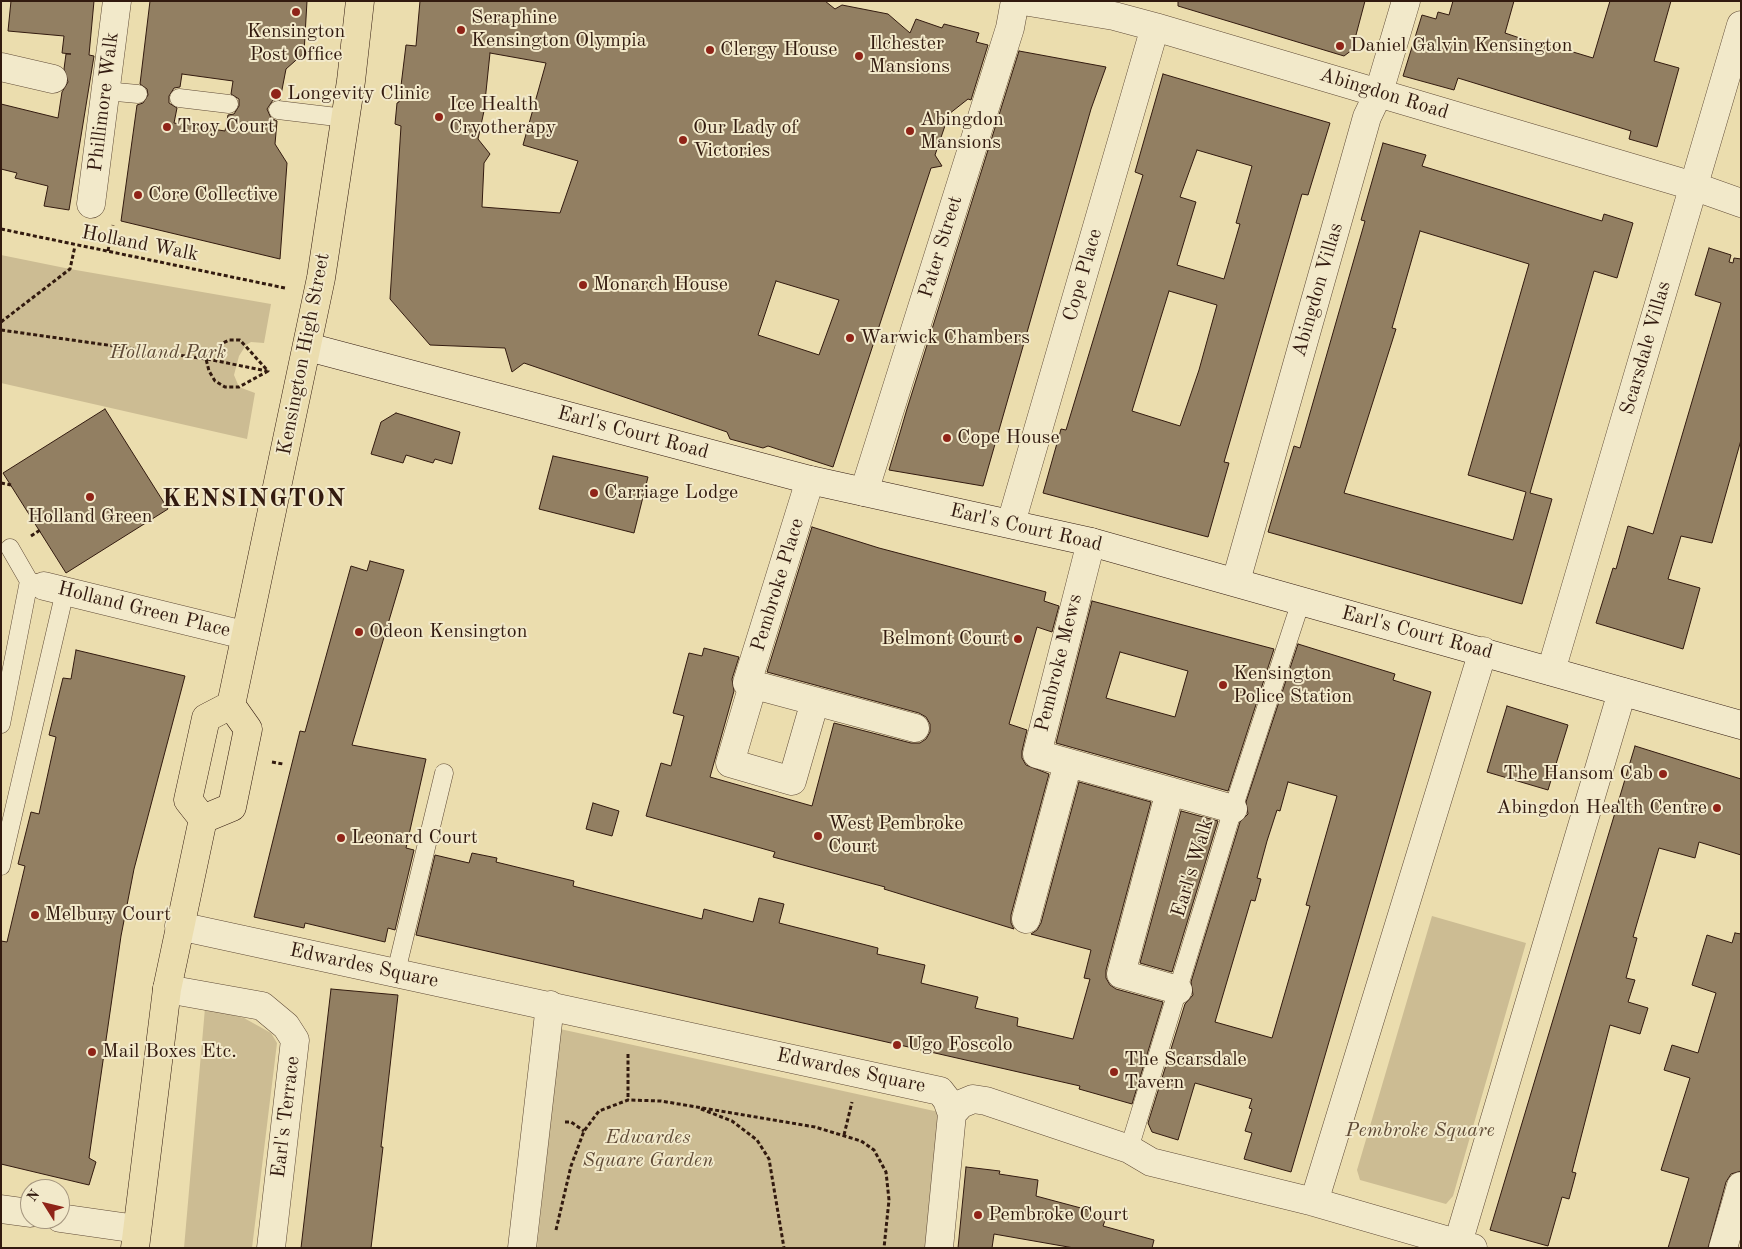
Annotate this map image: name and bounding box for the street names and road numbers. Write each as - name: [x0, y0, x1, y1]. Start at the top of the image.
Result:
- street label: Phillimore Walk: [84, 31, 124, 173]
- street label: Abingdon Road: [1316, 63, 1452, 125]
- street label: Pater Street: [914, 193, 968, 301]
- street label: Abingdon Villas: [1287, 220, 1349, 360]
- street label: Holland Walk: [79, 221, 201, 267]
- street label: Cope Place: [1058, 226, 1108, 324]
- street label: Kensington High Street: [273, 251, 335, 457]
- street label: Scarsdale Villas: [1615, 278, 1677, 418]
- street label: Earl's Court Road: [555, 401, 711, 465]
- street label: Earl's Court Road: [947, 499, 1105, 557]
- street label: Pembroke Place: [746, 516, 810, 654]
- street label: Holland Green Place: [55, 577, 233, 643]
- street label: Pembroke Mews: [1030, 592, 1088, 734]
- street label: Earl's Court Road: [1339, 601, 1495, 665]
- street label: Earl's Walk: [1167, 816, 1219, 920]
- street label: Edwardes Square: [287, 939, 441, 993]
- street label: Edwardes Square: [774, 1044, 928, 1098]
- street label: Earl's Terrace: [267, 1055, 305, 1179]

